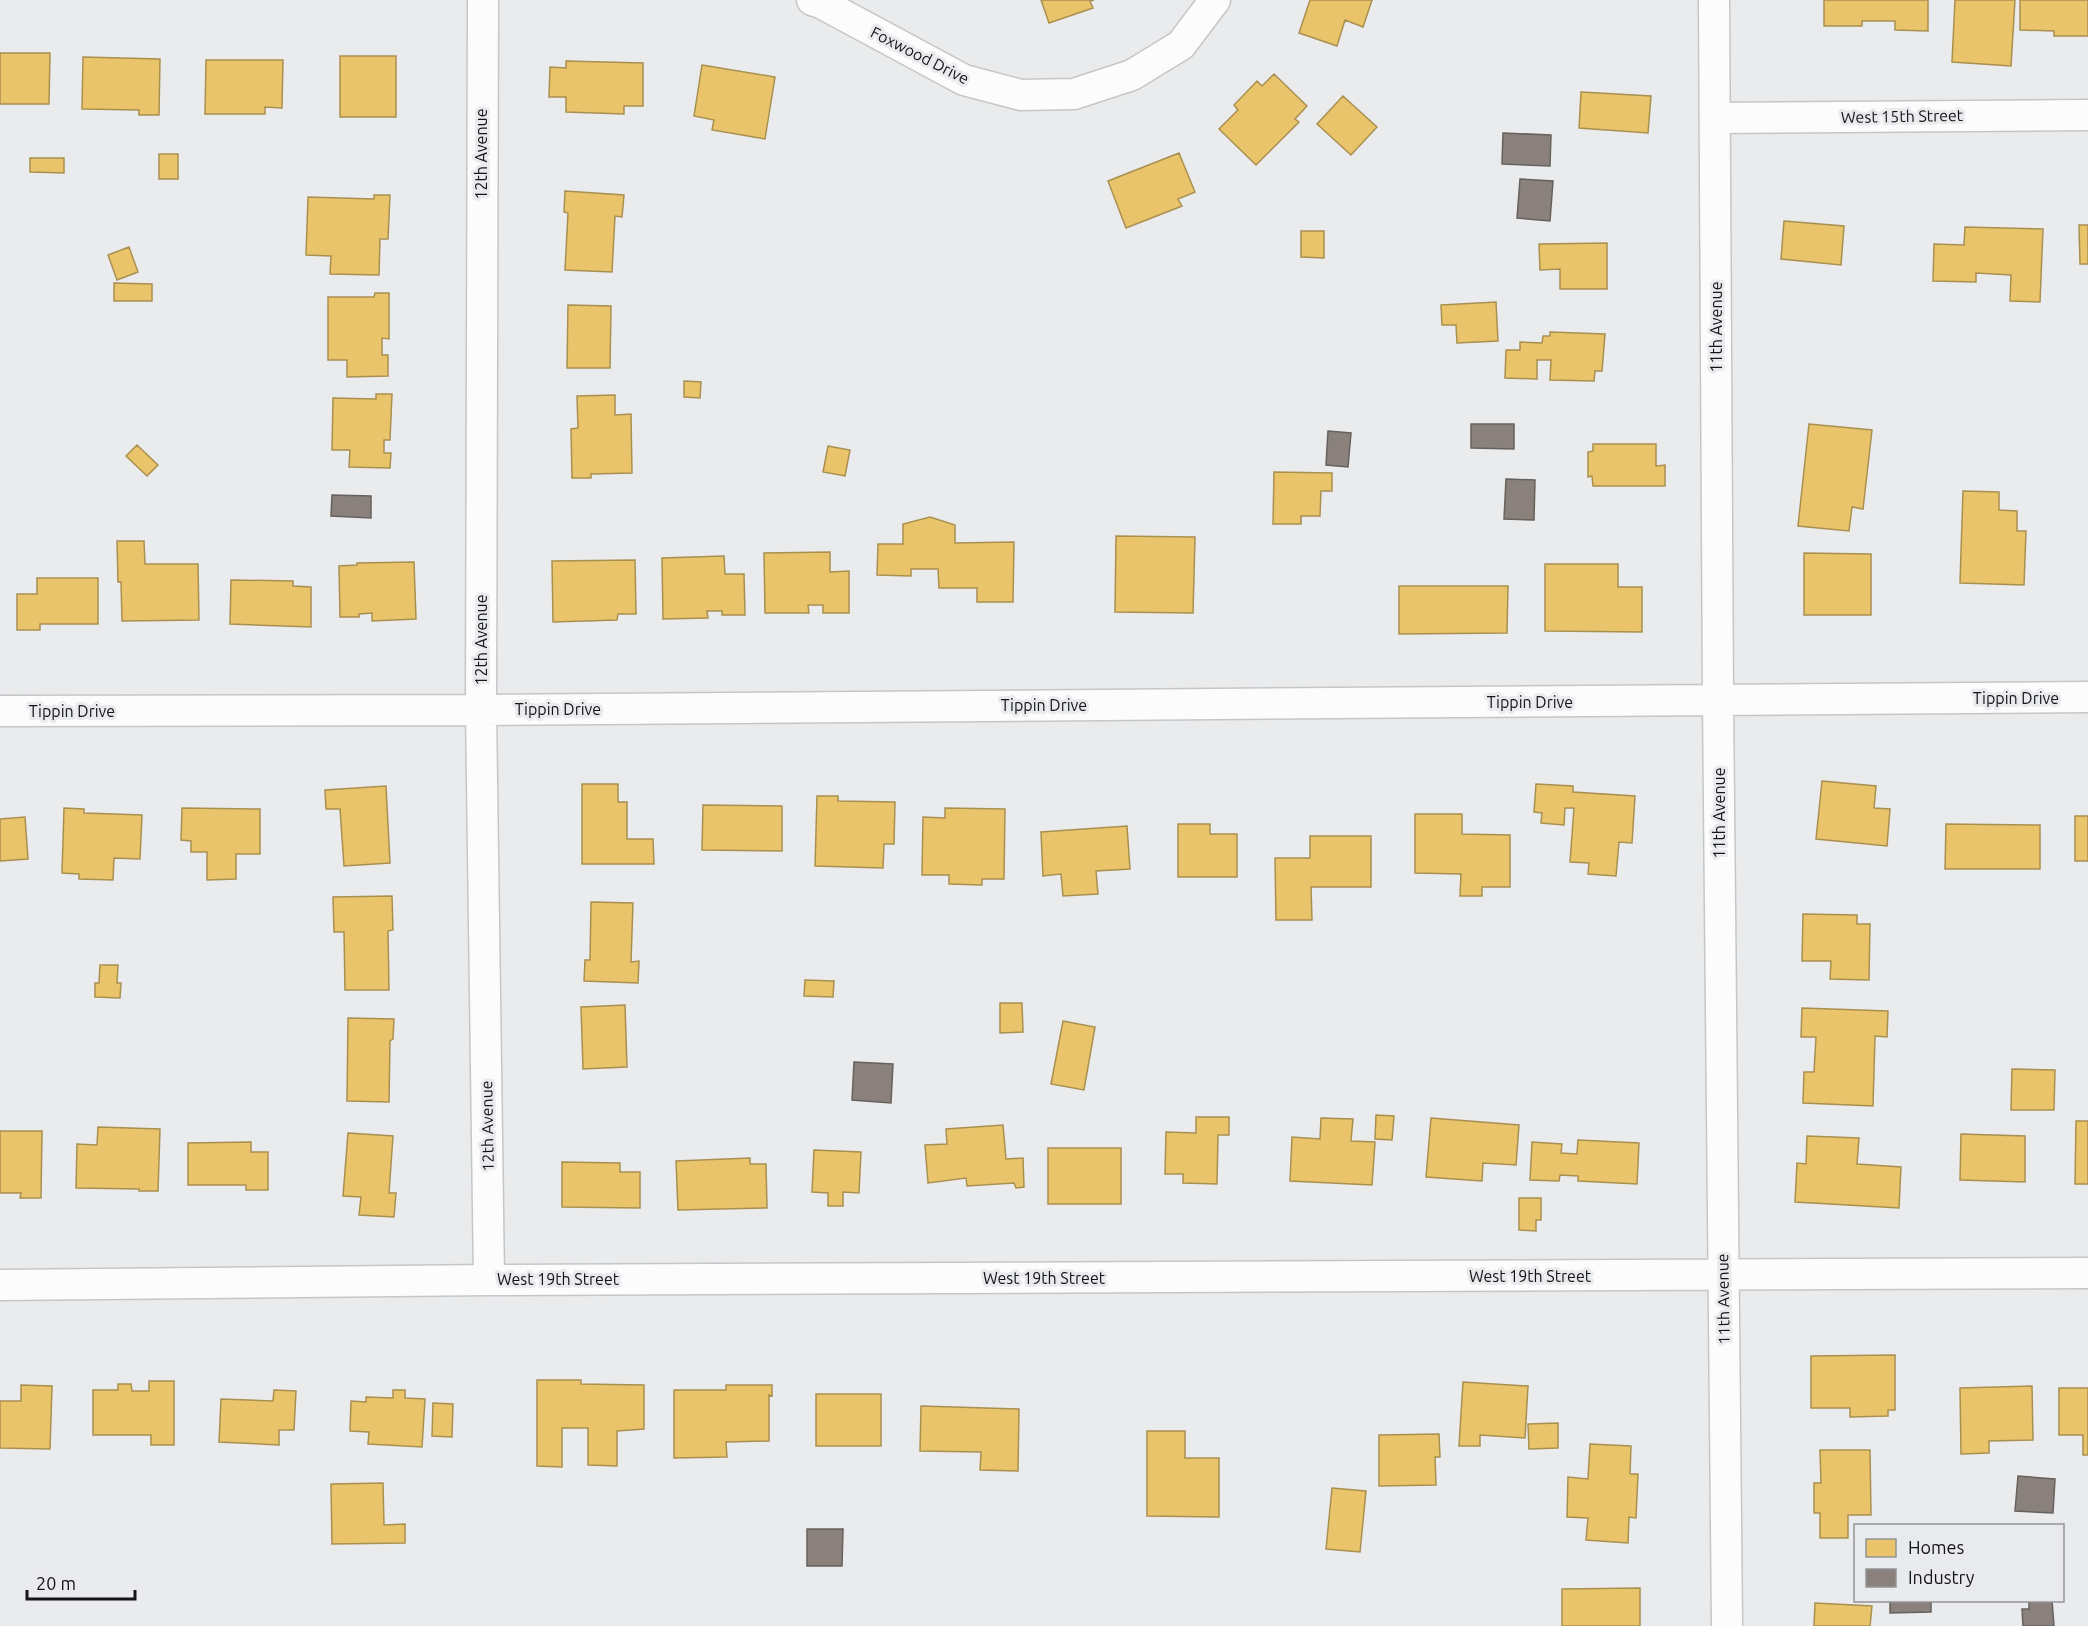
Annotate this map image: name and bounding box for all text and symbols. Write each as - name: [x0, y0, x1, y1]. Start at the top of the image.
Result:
- street label: Foxwood Drive: [868, 23, 972, 87]
- street label: West 15th Street: [1841, 106, 1964, 126]
- street label: 12th Avenue: [472, 108, 490, 200]
- street label: 11th Avenue: [1707, 281, 1725, 373]
- street label: 12th Avenue: [472, 594, 490, 686]
- street label: Tippin Drive: [1973, 689, 2059, 707]
- street label: Tippin Drive: [1487, 693, 1573, 711]
- street label: Tippin Drive: [1001, 696, 1087, 714]
- street label: Tippin Drive: [515, 700, 601, 718]
- street label: Tippin Drive: [29, 702, 115, 720]
- street label: 11th Avenue: [1710, 767, 1728, 859]
- street label: 12th Avenue: [477, 1080, 497, 1172]
- street label: 11th Avenue: [1713, 1253, 1733, 1345]
- street label: West 19th Street: [1469, 1267, 1592, 1285]
- street label: West 19th Street: [983, 1269, 1106, 1287]
- street label: West 19th Street: [497, 1270, 620, 1288]
- legend: [1854, 1524, 2064, 1602]
- text: Homes: [1908, 1537, 1965, 1557]
- scale bar: [27, 1563, 135, 1601]
- text: Industry: [1908, 1567, 1975, 1587]
- text: 20 m: [36, 1573, 76, 1593]

